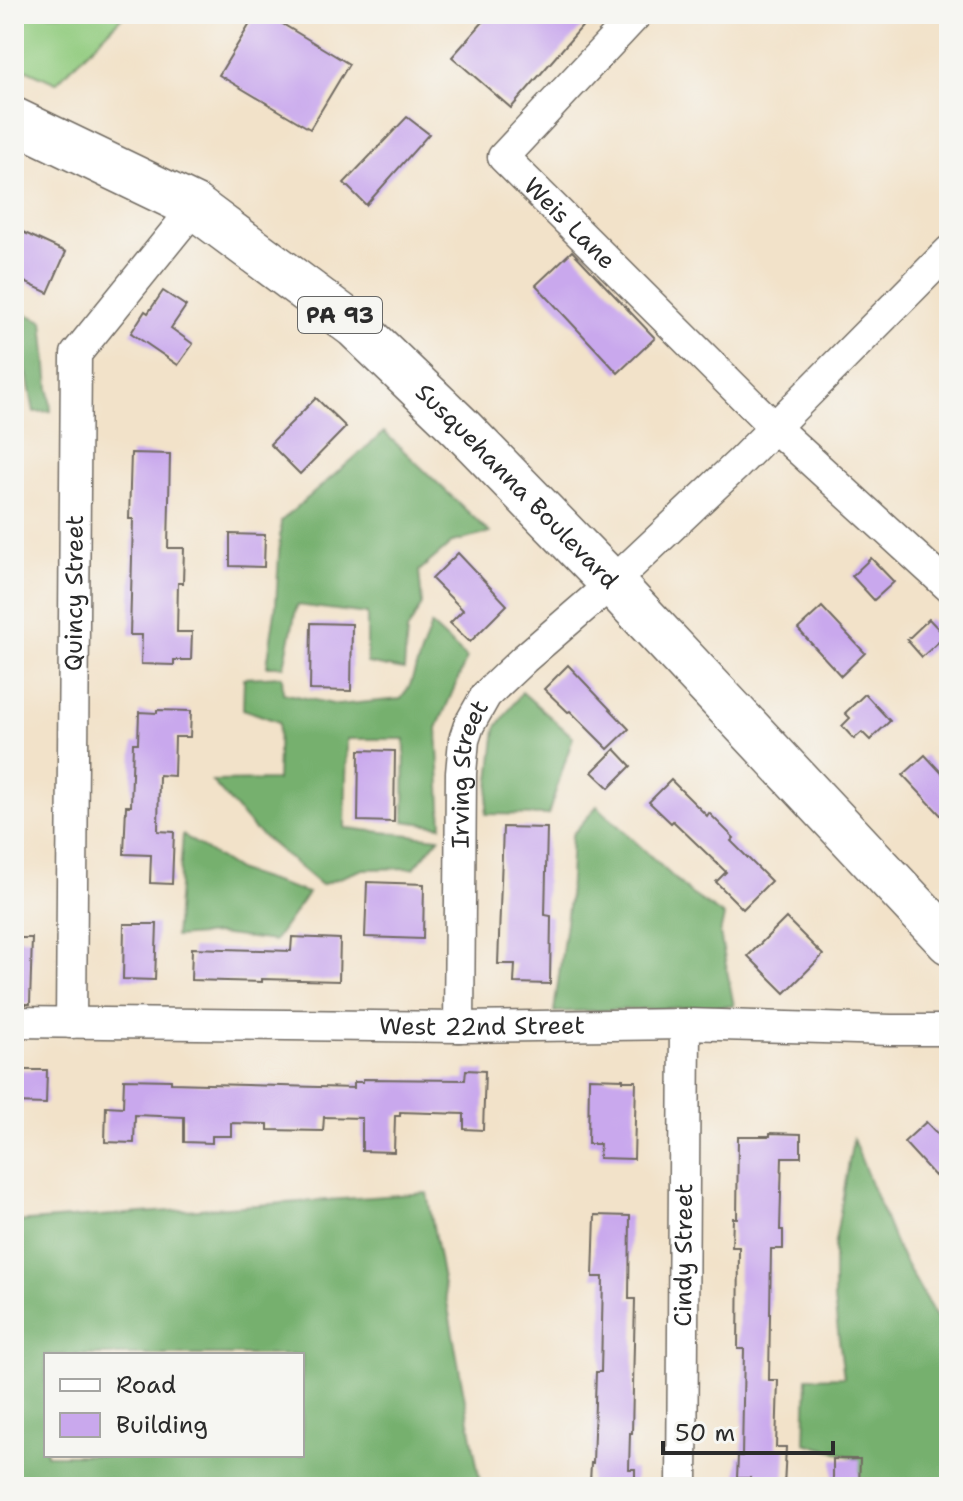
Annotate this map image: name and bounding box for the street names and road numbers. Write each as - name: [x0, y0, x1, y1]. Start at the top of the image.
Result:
- street label: Weis Lane: [517, 170, 623, 276]
- road number: PA 93: [298, 297, 382, 333]
- street label: Susquehanna Boulevard: [408, 377, 625, 596]
- street label: Quincy Street: [58, 515, 91, 671]
- street label: Irving Street: [444, 694, 496, 849]
- street label: West 22nd Street: [379, 1009, 585, 1043]
- street label: Cindy Street: [667, 1183, 700, 1327]

